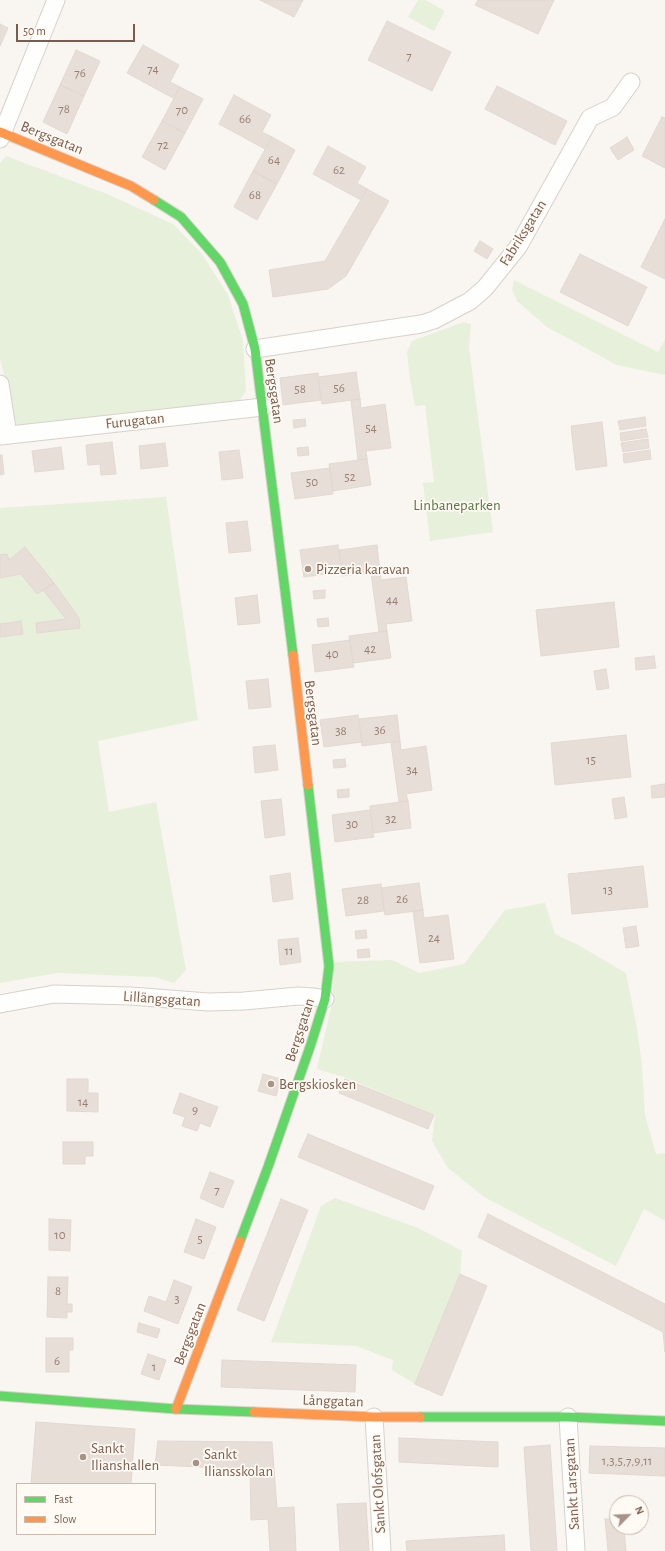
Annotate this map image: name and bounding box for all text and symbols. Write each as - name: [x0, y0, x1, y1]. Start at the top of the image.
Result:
- scale bar: [18, 16, 137, 42]
- text: 50 m: [23, 25, 46, 37]
- house number: 7: [406, 48, 412, 64]
- house number: 74: [147, 61, 159, 77]
- house number: 76: [74, 65, 86, 81]
- house number: 78: [58, 101, 70, 117]
- house number: 70: [176, 102, 188, 118]
- house number: 66: [239, 111, 251, 127]
- street label: Bergsgatan: [18, 117, 86, 159]
- house number: 72: [157, 137, 169, 153]
- house number: 64: [268, 152, 280, 168]
- house number: 62: [333, 162, 345, 178]
- house number: 68: [249, 187, 261, 203]
- street label: Fabriksgatan: [496, 197, 550, 269]
- street label: Bergsgatan: [261, 357, 287, 425]
- house number: 56: [333, 380, 345, 396]
- house number: 58: [294, 381, 306, 397]
- street label: Furugatan: [105, 409, 165, 433]
- house number: 54: [365, 420, 377, 436]
- house number: 52: [344, 469, 356, 485]
- house number: 50: [306, 474, 318, 490]
- park label: Linbaneparken: [413, 496, 501, 514]
- place label: Pizzeria karavan: [316, 560, 410, 578]
- marker: Pizzeria karavan: [303, 564, 313, 574]
- house number: 44: [386, 592, 398, 608]
- house number: 42: [364, 641, 376, 657]
- house number: 40: [325, 646, 339, 662]
- street label: Bergsgatan: [300, 679, 326, 747]
- house number: 36: [374, 722, 386, 738]
- house number: 38: [335, 723, 347, 739]
- house number: 15: [586, 752, 596, 768]
- house number: 34: [406, 762, 418, 778]
- house number: 32: [385, 811, 397, 827]
- house number: 30: [346, 816, 358, 832]
- house number: 13: [603, 882, 613, 898]
- house number: 26: [396, 891, 408, 907]
- house number: 28: [357, 892, 369, 908]
- house number: 24: [428, 930, 440, 946]
- house number: 11: [285, 943, 293, 959]
- street label: Lillängsgatan: [122, 987, 202, 1011]
- street label: Bergsgatan: [281, 996, 319, 1064]
- place label: Bergskiosken: [279, 1075, 356, 1093]
- marker: Bergskiosken: [266, 1079, 276, 1089]
- house number: 14: [78, 1094, 88, 1110]
- house number: 9: [192, 1102, 198, 1118]
- house number: 7: [214, 1182, 220, 1198]
- house number: 10: [54, 1227, 66, 1243]
- house number: 5: [197, 1231, 203, 1247]
- house number: 8: [55, 1283, 61, 1299]
- house number: 3: [174, 1291, 180, 1307]
- street label: Bergsgatan: [170, 1300, 210, 1368]
- house number: 6: [54, 1353, 60, 1369]
- house number: 1: [152, 1359, 156, 1375]
- street label: Långgatan: [302, 1391, 364, 1411]
- street label: Sankt Olofsgatan: [366, 1434, 390, 1534]
- street label: Sankt Larsgatan: [561, 1438, 583, 1530]
- place label: Sankt Ilianshallen: [91, 1439, 159, 1474]
- place label: Sankt Iliansskolan: [204, 1445, 273, 1480]
- marker: Sankt Ilianshallen: [78, 1452, 88, 1462]
- house number: 1,3,5,7,9,11: [602, 1453, 652, 1469]
- marker: Sankt Iliansskolan: [191, 1458, 201, 1468]
- legend: [16, 1483, 156, 1535]
- text: Fast: [54, 1493, 73, 1505]
- north arrow: [609, 1495, 649, 1535]
- text: N: [633, 1505, 646, 1516]
- text: Slow: [54, 1513, 76, 1525]

